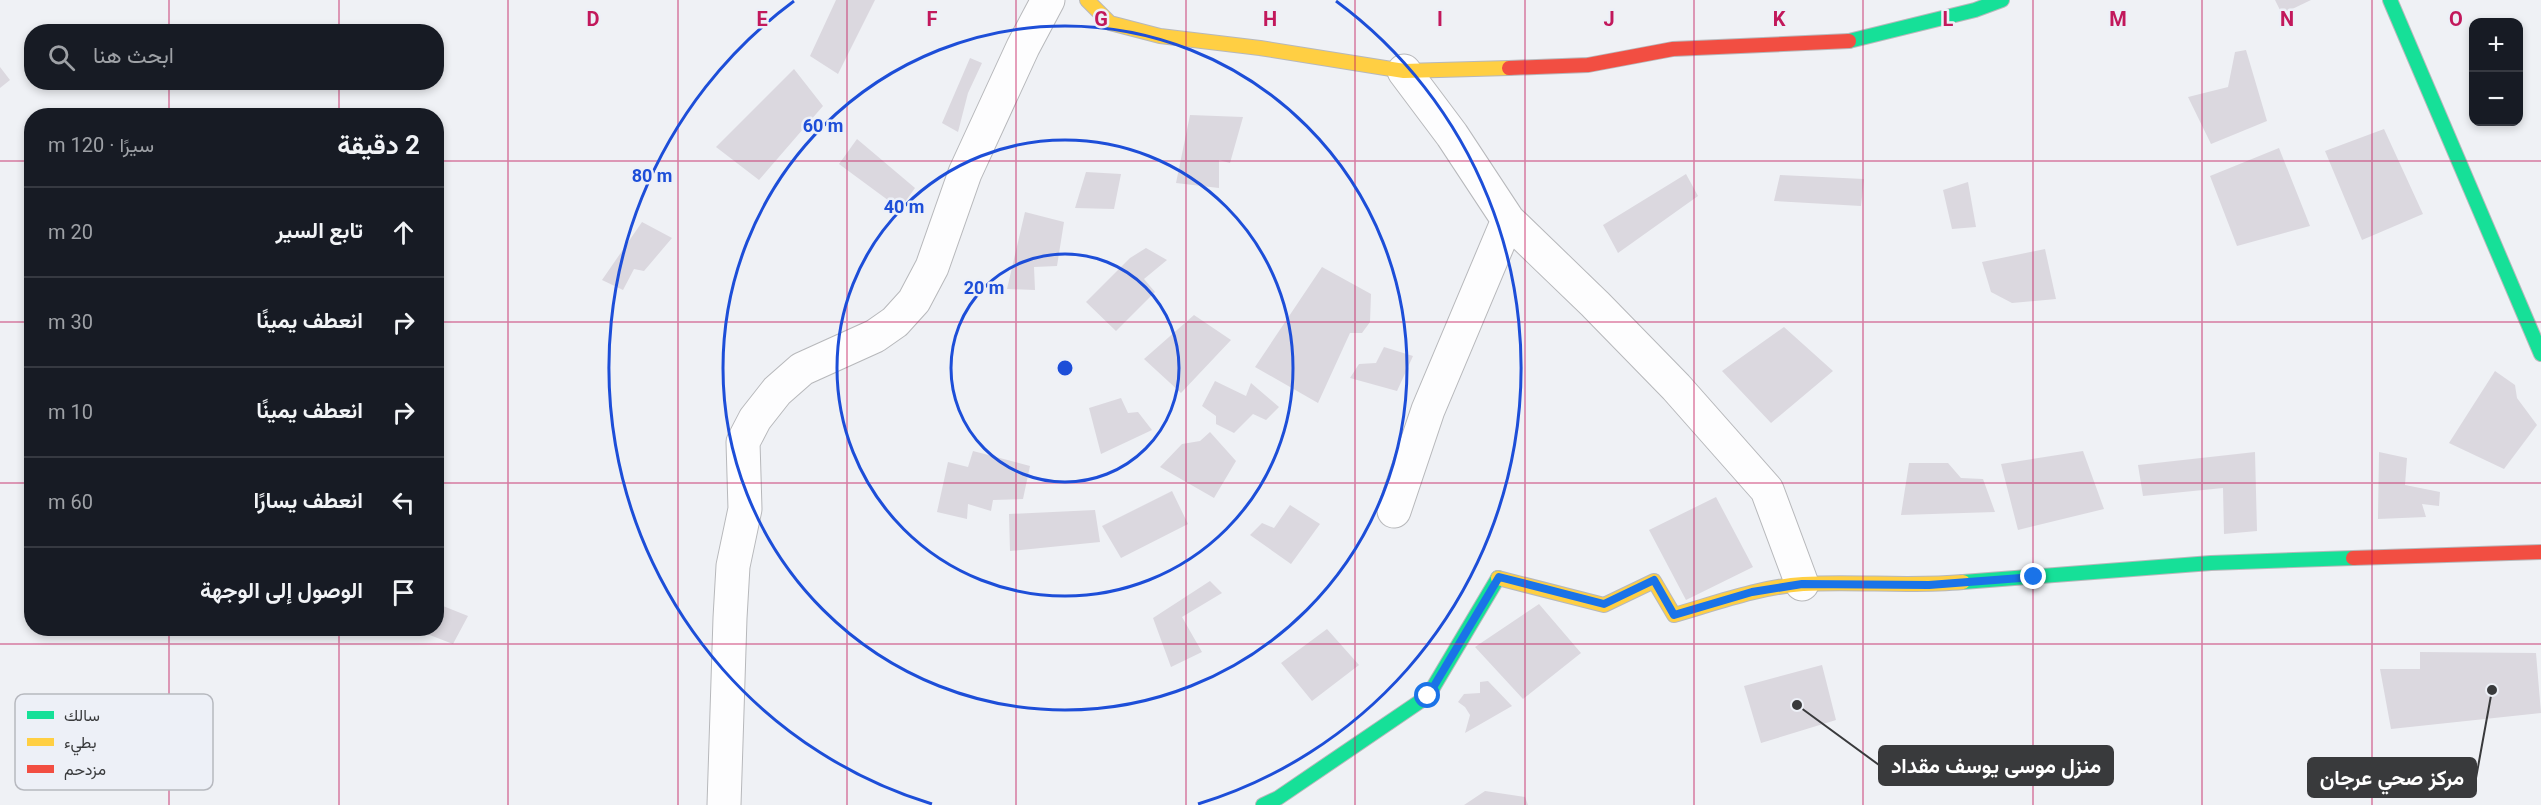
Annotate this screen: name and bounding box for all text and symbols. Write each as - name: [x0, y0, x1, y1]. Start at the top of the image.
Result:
- text: D: [587, 7, 600, 31]
- text: E: [756, 7, 768, 31]
- text: F: [927, 7, 938, 31]
- text: G: [1094, 7, 1108, 31]
- text: H: [1263, 7, 1277, 31]
- text: I: [1437, 7, 1443, 31]
- text: J: [1603, 7, 1615, 31]
- text: K: [1773, 7, 1786, 31]
- text: L: [1943, 7, 1954, 31]
- text: M: [2109, 7, 2127, 31]
- text: N: [2280, 7, 2294, 31]
- text: O: [2449, 7, 2463, 31]
- map controls: [2469, 18, 2523, 126]
- button: +: [2469, 18, 2523, 72]
- search box: [24, 24, 444, 90]
- icon: search: [45, 41, 78, 74]
- text: ابحث هنا: [93, 43, 174, 68]
- button: −: [2469, 72, 2523, 126]
- text: 60 m: [803, 115, 843, 136]
- text: 2 دقيقة: [337, 130, 420, 160]
- text: سيرًا · 120 m: [48, 133, 154, 157]
- text: 80 m: [632, 165, 672, 186]
- text: 40 m: [884, 196, 924, 217]
- icon: ahead: [387, 216, 420, 249]
- text: تابع السير: [275, 218, 363, 243]
- text: 20 m: [48, 220, 93, 244]
- text: 20 m: [964, 277, 1004, 298]
- icon: right: [387, 306, 420, 339]
- text: انعطف يمينًا: [256, 308, 363, 333]
- text: 30 m: [48, 310, 93, 334]
- centre of rings: [1055, 358, 1075, 378]
- icon: right: [387, 396, 420, 429]
- text: انعطف يمينًا: [256, 398, 363, 423]
- text: 10 m: [48, 400, 93, 424]
- icon: left: [387, 486, 420, 519]
- text: انعطف يسارًا: [253, 488, 363, 513]
- text: 60 m: [48, 490, 93, 514]
- route end: [2020, 563, 2046, 589]
- icon: arrive: [387, 576, 420, 609]
- text: الوصول إلى الوجهة: [200, 578, 363, 603]
- route start: [1414, 682, 1440, 708]
- legend: [15, 694, 213, 790]
- text: سالك: [64, 706, 100, 725]
- text: بطيء: [64, 733, 96, 756]
- callout: منزل موسى يوسف مقداد: [1879, 746, 2113, 785]
- text: منزل موسى يوسف مقداد: [1891, 754, 2101, 779]
- callout: مركز صحي عرجان: [2308, 758, 2476, 797]
- text: مزدحم: [64, 760, 106, 780]
- text: مركز صحي عرجان: [2320, 766, 2464, 795]

